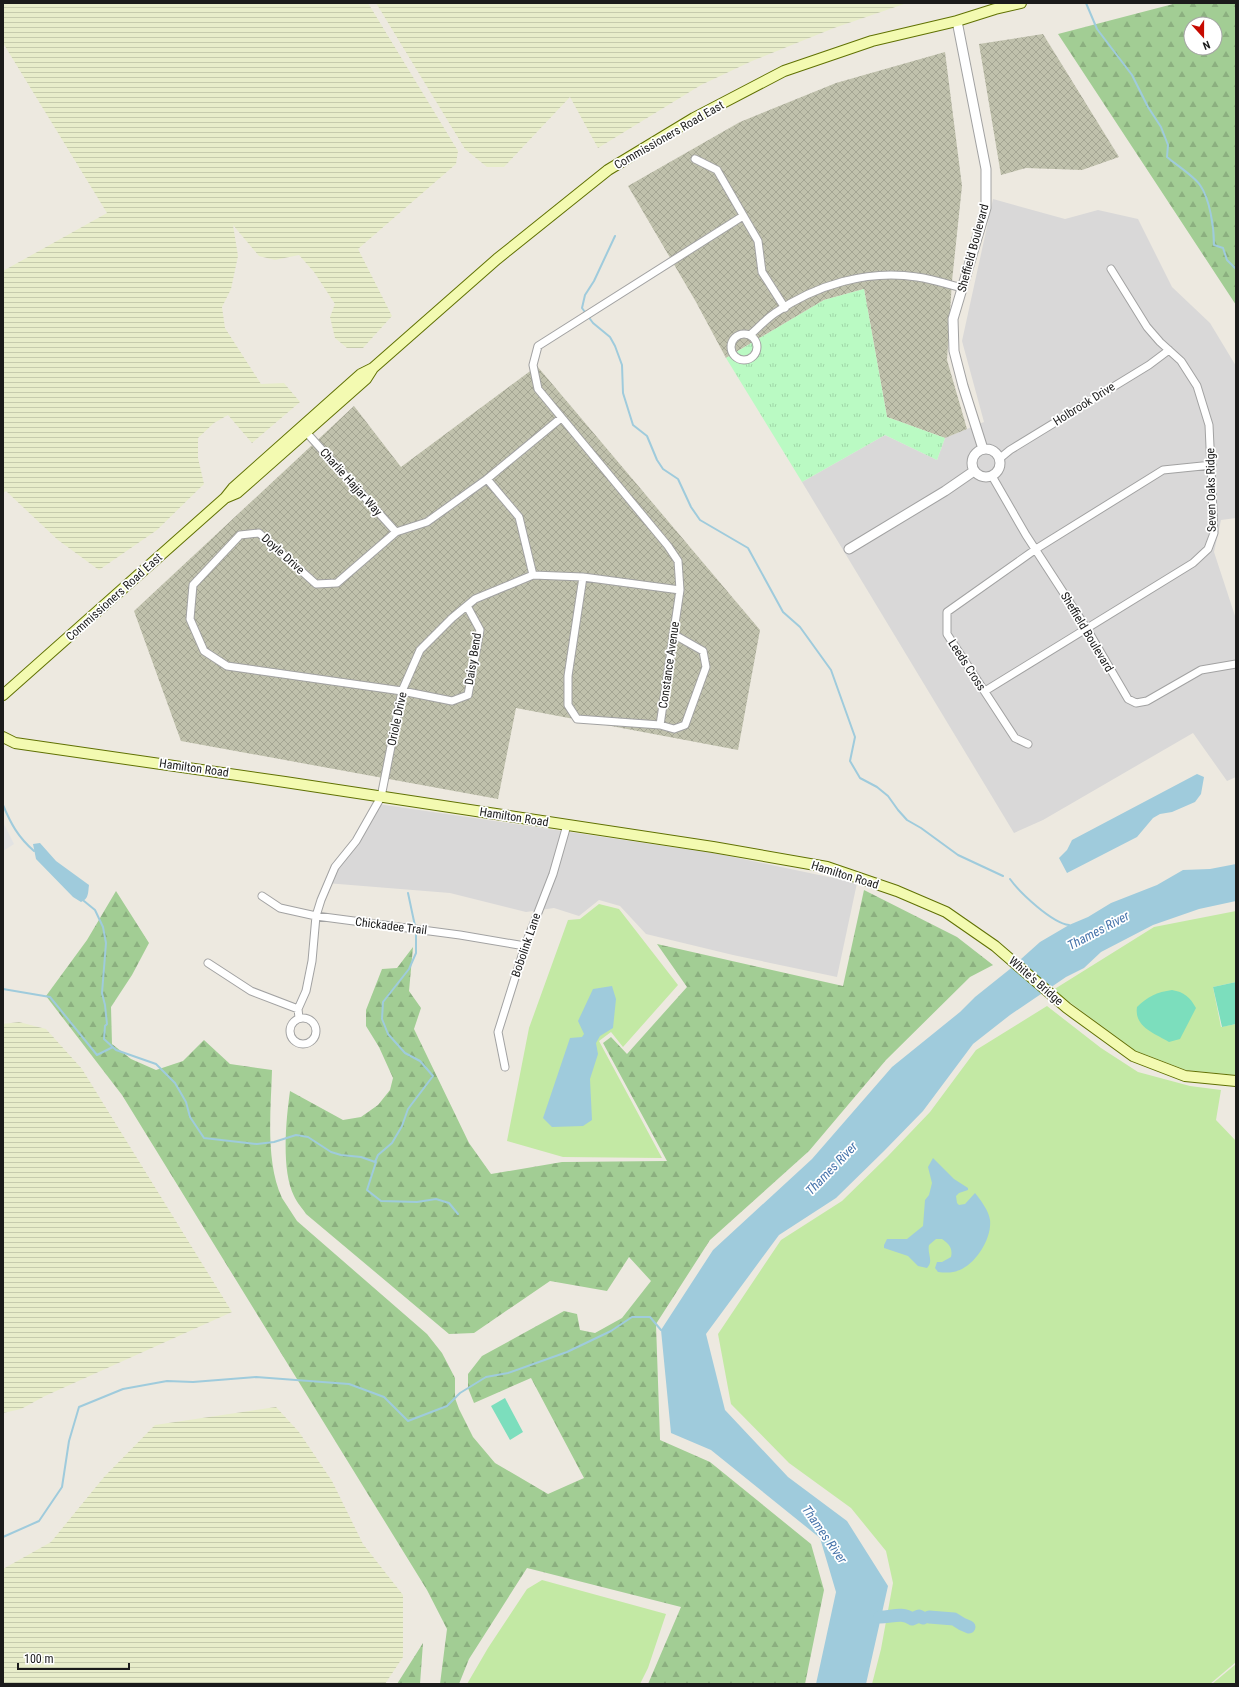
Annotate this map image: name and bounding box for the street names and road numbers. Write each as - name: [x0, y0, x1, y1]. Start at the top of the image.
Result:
- street label: Commissioners Road East: [612, 98, 727, 172]
- street label: Sheffield Boulevard: [955, 202, 992, 294]
- street label: Holbrook Drive: [1051, 379, 1118, 428]
- street label: Charlie Hajjar Way: [317, 445, 385, 519]
- street label: Seven Oaks Ridge: [1203, 447, 1219, 532]
- street label: Doyle Drive: [259, 531, 308, 577]
- street label: Commissioners Road East: [63, 550, 165, 644]
- street label: Sheffield Boulevard: [1058, 590, 1116, 674]
- street label: Constance Avenue: [656, 620, 682, 709]
- street label: Daisy Bend: [462, 632, 484, 686]
- street label: Leeds Cross: [945, 637, 989, 693]
- street label: Oriole Drive: [384, 690, 410, 747]
- street label: Hamilton Road: [158, 756, 230, 780]
- street label: Hamilton Road: [478, 805, 550, 829]
- street label: Hamilton Road: [810, 858, 880, 892]
- street label: Bobolink Lane: [508, 911, 544, 979]
- street label: Chickadee Trail: [354, 915, 428, 937]
- street label: White's Bridge: [1006, 954, 1066, 1009]

